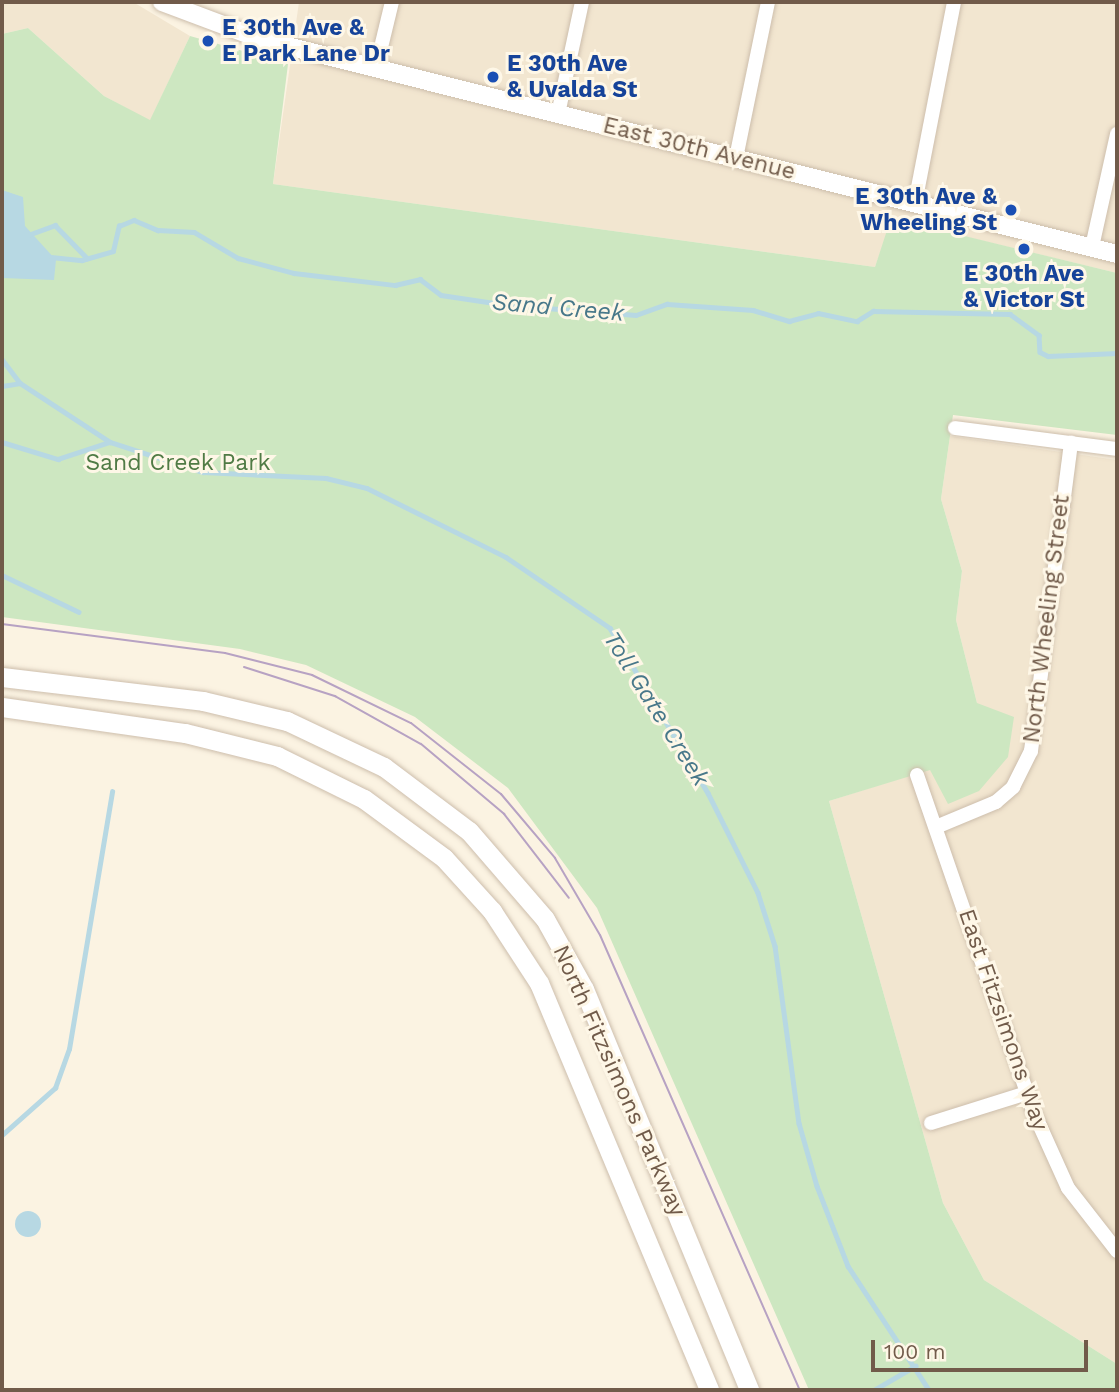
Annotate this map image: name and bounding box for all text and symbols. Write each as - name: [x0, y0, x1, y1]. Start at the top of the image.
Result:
- place label: E 30th Ave & E Park Lane Dr: [222, 14, 390, 68]
- marker: E 30th Ave & E Park Lane Dr: [200, 33, 216, 49]
- place label: E 30th Ave & Uvalda St: [507, 50, 637, 104]
- marker: E 30th Ave & Uvalda St: [485, 69, 501, 85]
- street label: East 30th Avenue: [600, 112, 798, 186]
- place label: E 30th Ave & Wheeling St: [854, 183, 997, 237]
- marker: E 30th Ave & Wheeling St: [1003, 202, 1019, 218]
- marker: E 30th Ave & Victor St: [1016, 241, 1032, 257]
- place label: E 30th Ave & Victor St: [963, 260, 1085, 314]
- water label: Sand Creek: [491, 288, 625, 328]
- park label: Sand Creek Park: [85, 449, 271, 477]
- street label: North Wheeling Street: [1018, 493, 1076, 745]
- water label: Toll Gate Creek: [597, 626, 715, 792]
- street label: East Fitzsimons Way: [952, 905, 1054, 1135]
- street label: North Fitzsimons Parkway: [547, 941, 691, 1221]
- scale bar: [874, 1326, 1091, 1370]
- text: 100 m: [884, 1339, 946, 1364]

